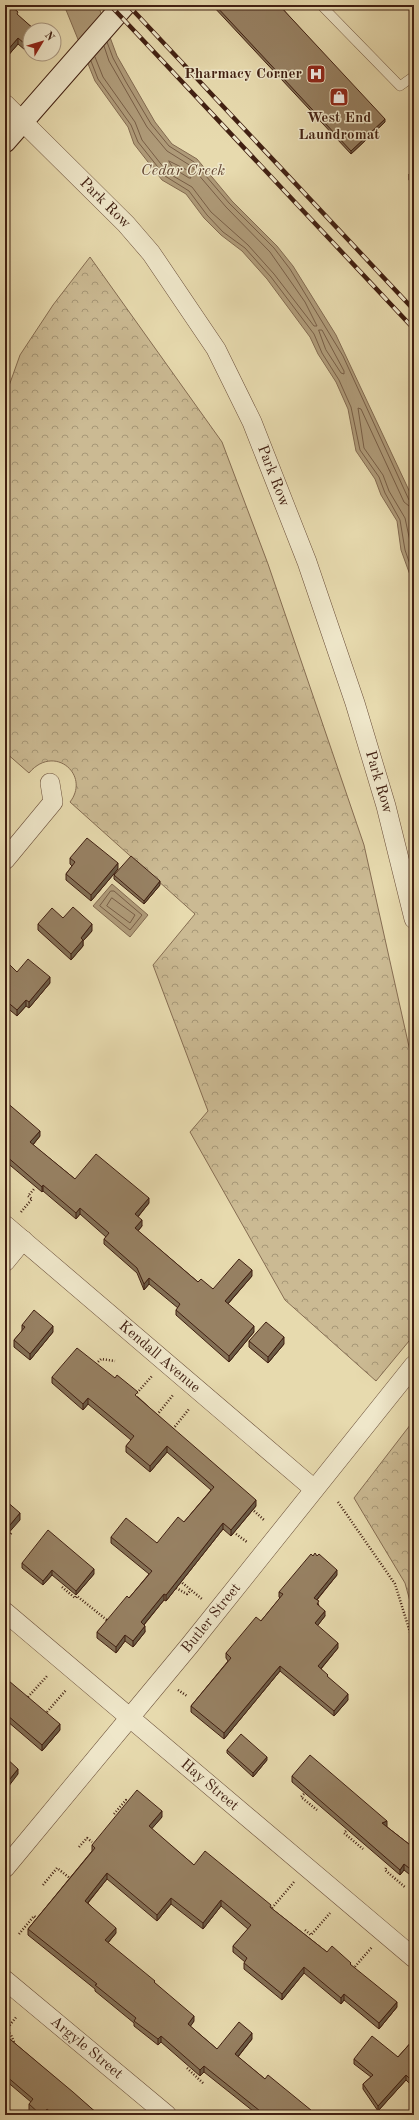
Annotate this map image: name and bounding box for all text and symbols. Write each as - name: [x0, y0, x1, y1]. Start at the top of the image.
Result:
- north arrow: [22, 22, 62, 62]
- text: N: [42, 30, 56, 44]
- hospital icon: Pharmacy Corner: [305, 63, 327, 85]
- place label: Pharmacy Corner: [184, 67, 302, 82]
- shop icon: West End Laundromat: [328, 86, 350, 108]
- place label: West End Laundromat: [298, 111, 380, 143]
- water label: Cedar Creek: [141, 163, 225, 179]
- street label: Park Row: [77, 175, 134, 232]
- street label: Park Row: [254, 443, 292, 509]
- street label: Park Row: [362, 749, 395, 815]
- street label: Kendall Avenue: [116, 1318, 203, 1396]
- street label: Butler Street: [179, 1580, 244, 1656]
- street label: Hay Street: [178, 1756, 242, 1814]
- street label: Argyle Street: [48, 2014, 125, 2082]

